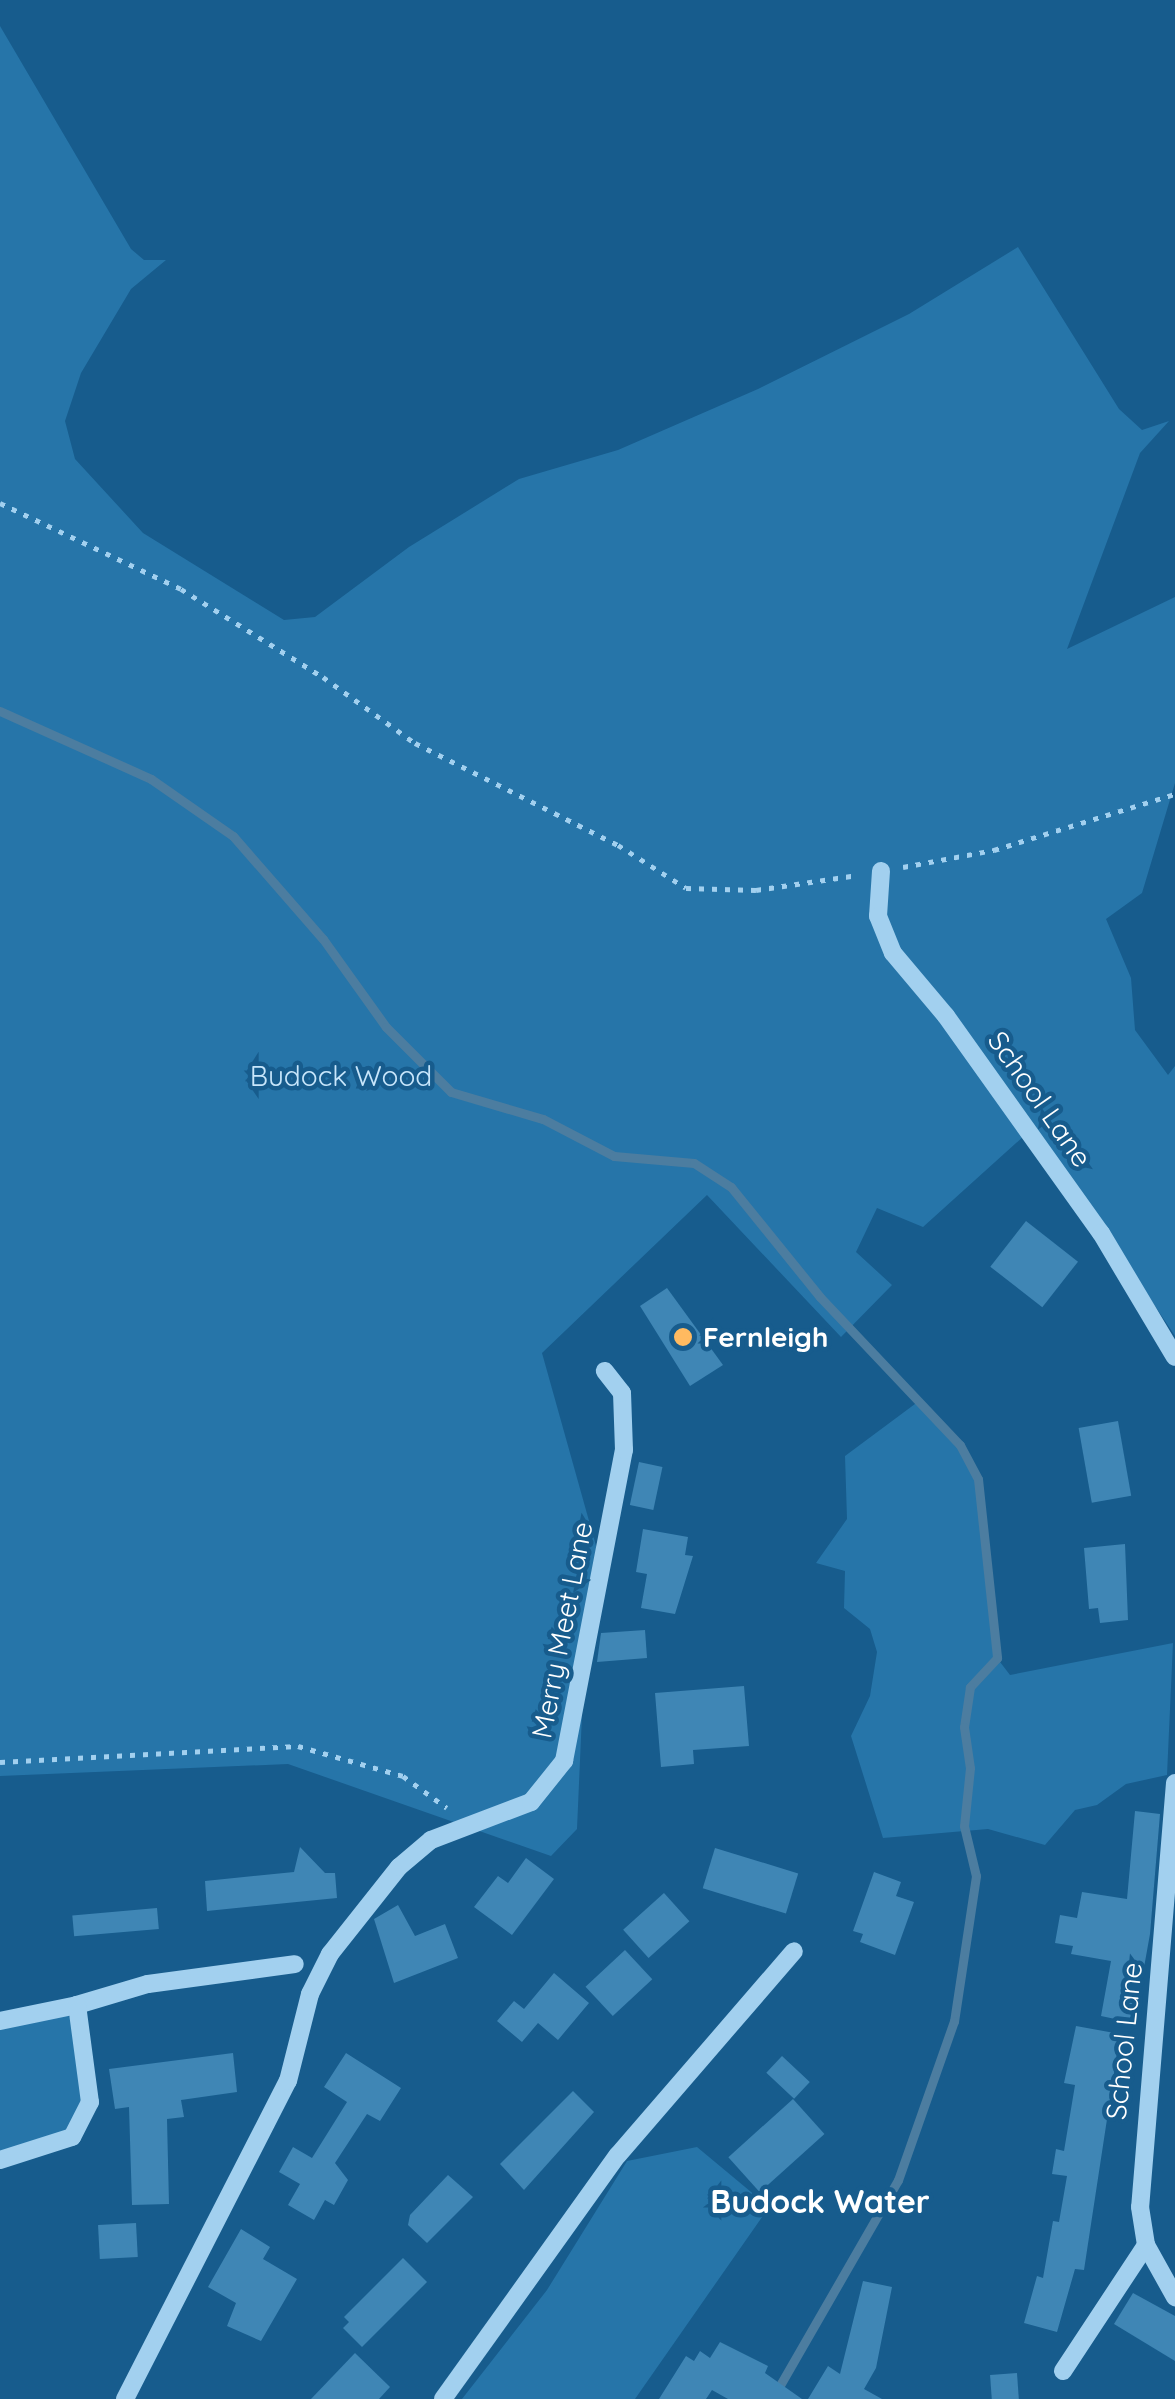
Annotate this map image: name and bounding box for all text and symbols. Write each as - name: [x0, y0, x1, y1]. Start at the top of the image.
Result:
- street label: School Lane: [981, 1025, 1099, 1173]
- park label: Budock Wood: [250, 1059, 432, 1093]
- place label: Fernleigh: [703, 1320, 828, 1354]
- marker: Fernleigh: [672, 1326, 694, 1348]
- street label: Merry Meet Lane: [525, 1519, 599, 1741]
- street label: School Lane: [1099, 1961, 1149, 2121]
- district label: Budock Water: [710, 2182, 930, 2220]

